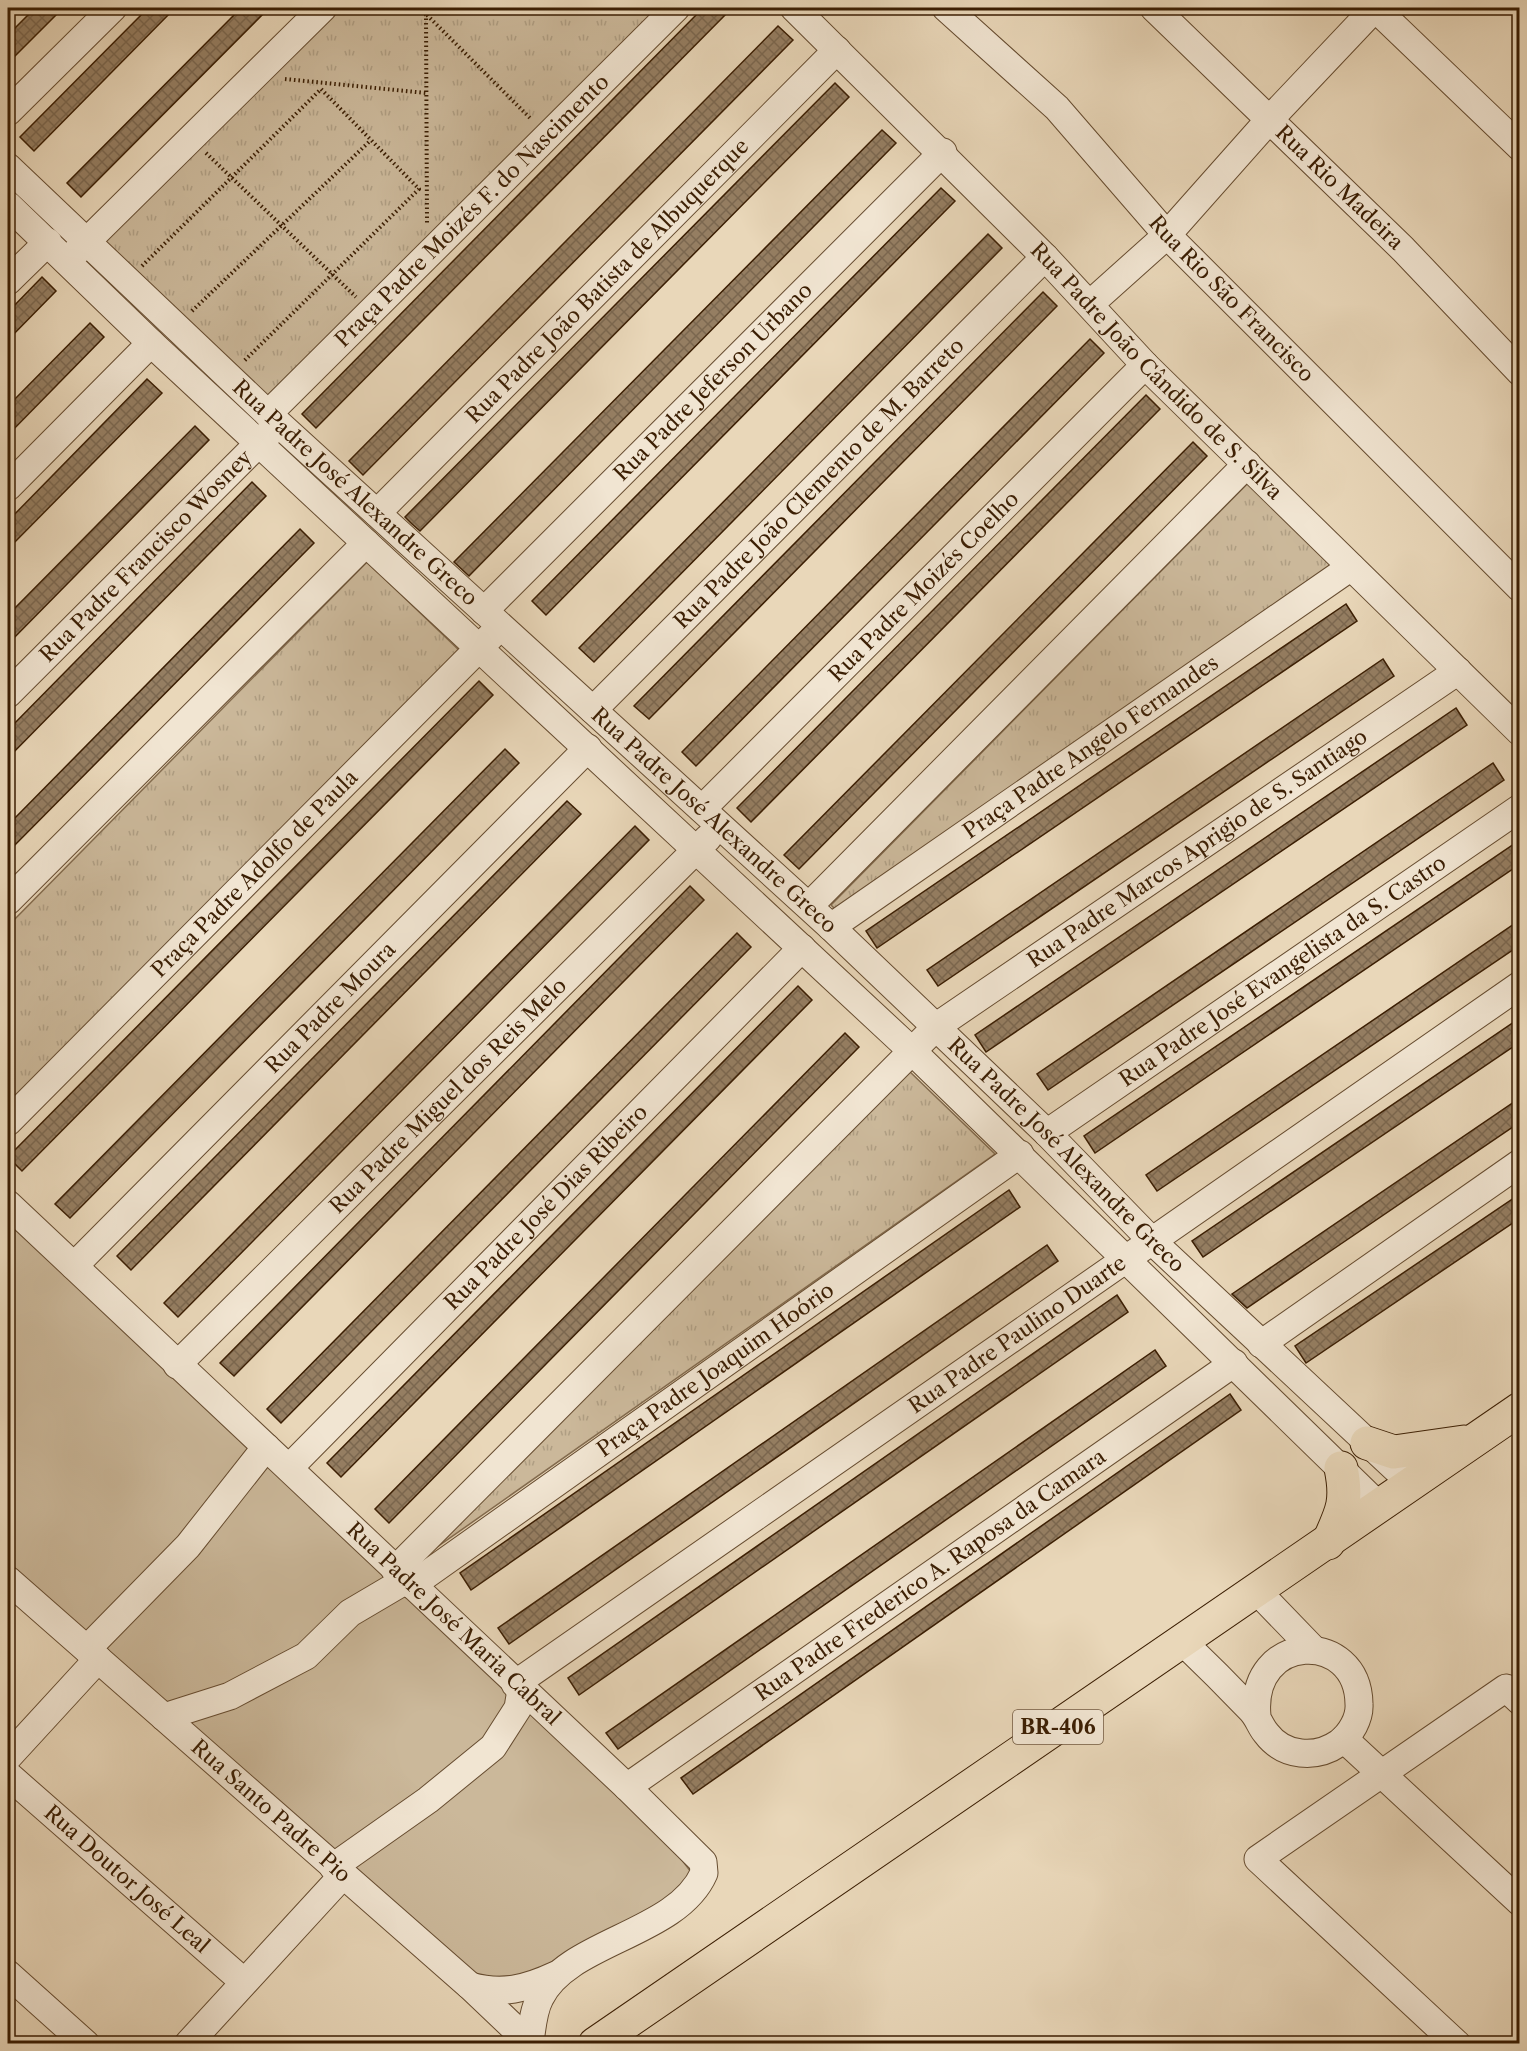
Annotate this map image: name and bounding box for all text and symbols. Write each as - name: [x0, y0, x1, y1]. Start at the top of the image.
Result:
- street label: Praça Padre Moizés F. do Nascimento: [330, 69, 614, 352]
- street label: Rua Rio Madeira: [1271, 120, 1409, 255]
- street label: Rua Padre João Batista de Albuquerque: [461, 133, 754, 428]
- street label: Rua Rio São Francisco: [1144, 210, 1319, 387]
- street label: Rua Padre João Cândido de S. Silva: [1026, 237, 1288, 505]
- street label: Rua Padre Jeferson Urbano: [608, 277, 817, 486]
- street label: Rua Padre João Clemento de M. Barreto: [669, 333, 969, 634]
- street label: Rua Padre José Alexandre Greco: [228, 374, 483, 611]
- street label: Rua Padre Francisco Wosney: [34, 444, 257, 667]
- street label: Rua Padre Moizés Coelho: [823, 486, 1024, 687]
- street label: Praça Padre Angelo Fernandes: [958, 650, 1223, 844]
- street label: Rua Padre José Alexandre Greco: [587, 702, 842, 938]
- street label: Rua Padre Marcos Aprigio de S. Santiago: [1022, 724, 1372, 973]
- street label: Praça Padre Adolfo de Paula: [146, 764, 363, 982]
- street label: Rua Padre José Evangelista da S. Castro: [1114, 850, 1450, 1092]
- street label: Rua Padre Moura: [260, 936, 401, 1078]
- street label: Rua Padre Miguel dos Reis Melo: [324, 973, 571, 1218]
- street label: Rua Padre José Alexandre Greco: [943, 1032, 1190, 1277]
- street label: Rua Padre José Dias Ribeiro: [439, 1099, 652, 1315]
- street label: Rua Padre Paulino Duarte: [904, 1250, 1131, 1418]
- street label: Praça Padre Joaquim Hoório: [592, 1277, 838, 1462]
- street label: Rua Padre Frederico A. Raposa da Camara: [750, 1443, 1111, 1706]
- street label: Rua Padre José Maria Cabral: [342, 1517, 566, 1730]
- road number: BR-406: [1013, 1710, 1103, 1744]
- street label: Rua Santo Padre Pio: [186, 1734, 356, 1887]
- street label: Rua Doutor José Leal: [39, 1800, 215, 1958]

